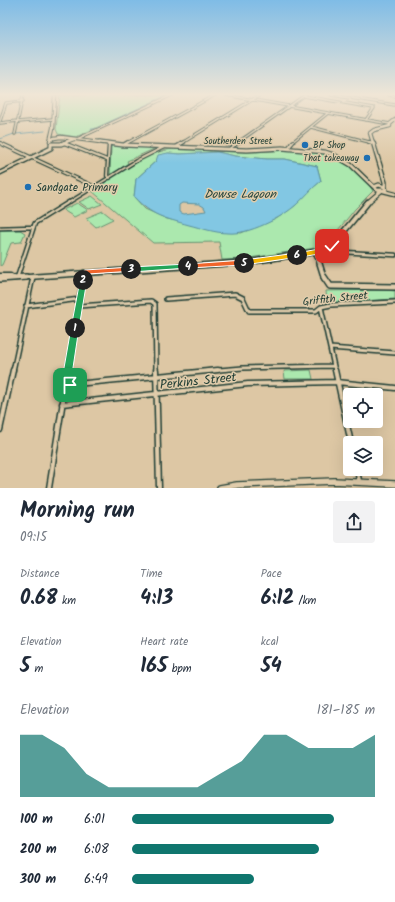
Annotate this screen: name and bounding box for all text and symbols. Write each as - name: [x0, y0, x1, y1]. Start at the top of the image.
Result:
- street label: Southerden Street: [204, 134, 273, 149]
- place label: BP Shop: [313, 138, 346, 153]
- marker: BP Shop: [300, 140, 310, 150]
- place label: That takeaway: [303, 151, 360, 166]
- marker: That takeaway: [362, 153, 372, 163]
- place label: Sandgate Primary: [36, 179, 118, 197]
- marker: Sandgate Primary: [23, 182, 33, 192]
- water label: Dowse Lagoon: [204, 185, 277, 204]
- pin: [315, 229, 349, 263]
- icon: check: [321, 235, 343, 257]
- pin: 6: [287, 245, 307, 265]
- text: 6: [294, 246, 300, 264]
- pin: 5: [234, 253, 254, 273]
- text: 5: [241, 254, 247, 272]
- pin: 4: [178, 256, 198, 276]
- text: 4: [185, 257, 191, 275]
- pin: 3: [121, 259, 141, 279]
- text: 3: [128, 260, 134, 278]
- pin: 2: [73, 270, 93, 290]
- text: 2: [80, 271, 86, 289]
- street label: Griffith Street: [302, 287, 369, 311]
- pin: 1: [65, 318, 85, 338]
- text: 1: [73, 319, 77, 337]
- street label: Perkins Street: [159, 367, 239, 396]
- pin: [53, 368, 87, 402]
- icon: arrive: [59, 374, 81, 396]
- map controls: [343, 388, 383, 476]
- button: locate: [343, 388, 383, 428]
- button: layers: [343, 436, 383, 476]
- text: Morning run: [20, 494, 135, 529]
- button: share: [333, 501, 375, 543]
- text: 09:15: [20, 527, 47, 548]
- text: Distance: [20, 565, 60, 583]
- text: Time: [140, 565, 163, 583]
- text: Pace: [261, 565, 282, 583]
- text: 0.68: [20, 583, 58, 615]
- text: 4:13: [140, 583, 173, 615]
- text: 6:12: [261, 583, 294, 615]
- text: km: [58, 592, 76, 610]
- text: /km: [294, 592, 316, 610]
- text: Elevation: [20, 633, 62, 651]
- text: Heart rate: [140, 633, 188, 651]
- text: kcal: [261, 633, 279, 651]
- text: 5: [20, 651, 30, 683]
- text: 165: [140, 651, 167, 683]
- text: 54: [261, 651, 282, 683]
- text: m: [30, 660, 43, 678]
- text: bpm: [167, 660, 192, 678]
- text: Elevation: [20, 700, 69, 721]
- text: 181–185 m: [317, 700, 375, 721]
- text: 100 m: [20, 809, 53, 830]
- text: 6:01: [84, 809, 105, 830]
- text: 200 m: [20, 839, 57, 860]
- text: 6:08: [84, 839, 109, 860]
- text: 300 m: [20, 869, 56, 890]
- text: 6:49: [84, 869, 108, 890]

